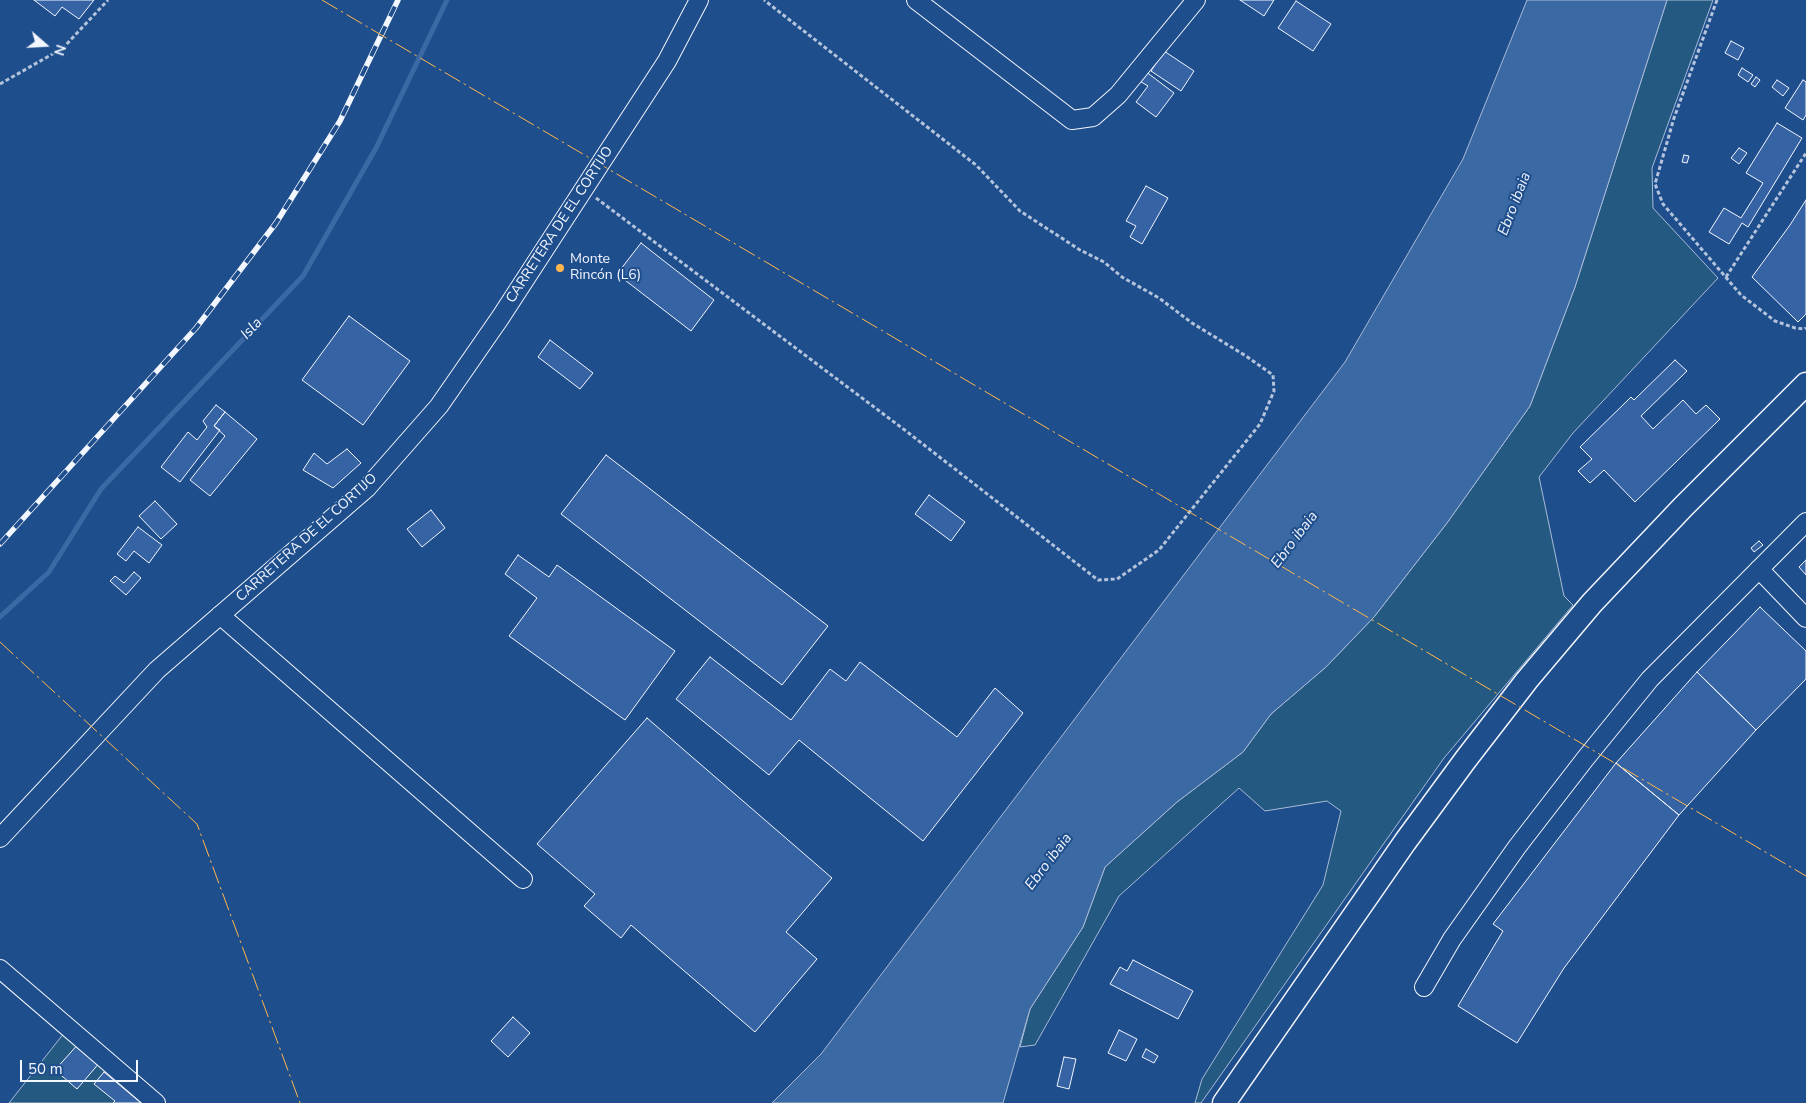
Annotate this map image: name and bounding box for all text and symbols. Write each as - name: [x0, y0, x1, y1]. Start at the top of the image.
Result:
- north arrow: [20, 20, 70, 70]
- text: N: [49, 42, 70, 58]
- street label: CARRETERA DE EL CORTIJO: [503, 144, 617, 306]
- water label: Ebro ibaia: [1495, 170, 1535, 238]
- place label: Monte Rincón (L6): [570, 252, 641, 284]
- marker: Monte Rincón (L6): [554, 262, 566, 274]
- water label: Isla: [237, 314, 267, 344]
- street label: CARRETERA DE EL CORTIJO: [233, 470, 381, 606]
- water label: Ebro ibaia: [1268, 508, 1322, 572]
- water label: Ebro ibaia: [1022, 830, 1076, 894]
- scale bar: [22, 1050, 140, 1082]
- text: 50 m: [28, 1059, 63, 1079]

